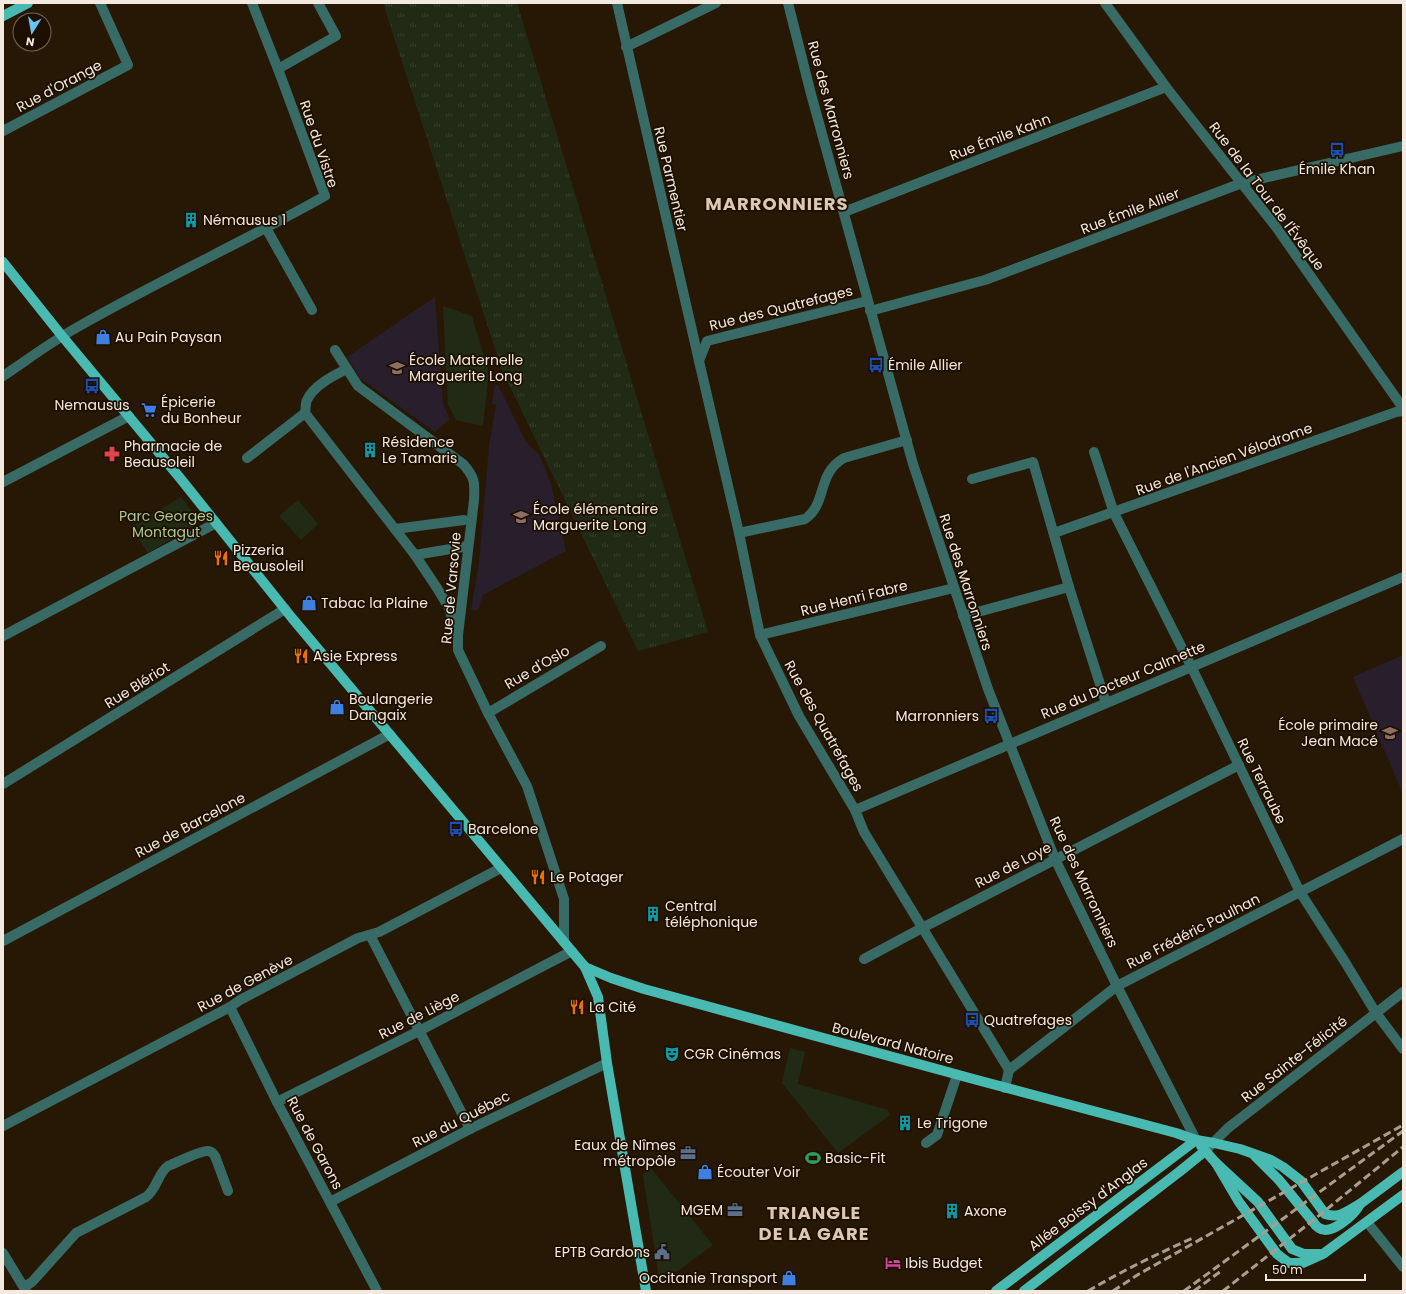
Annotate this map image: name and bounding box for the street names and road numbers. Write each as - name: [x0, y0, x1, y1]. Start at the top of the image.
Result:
- street label: Rue des Marronniers: [803, 39, 859, 181]
- street label: Rue d'Orange: [13, 55, 106, 117]
- street label: Rue du Vistre: [295, 98, 343, 191]
- street label: Rue Émile Kahn: [947, 109, 1053, 165]
- street label: Rue de la Tour de l'Évêque: [1204, 118, 1330, 275]
- street label: Rue Parmentier: [649, 125, 693, 233]
- street label: Rue Émile Allier: [1078, 183, 1182, 239]
- street label: Rue des Quatrefages: [707, 281, 855, 335]
- street label: Rue de l'Ancien Vélodrome: [1133, 418, 1315, 500]
- street label: Rue des Marronniers: [934, 511, 998, 653]
- street label: Rue de Varsovie: [436, 531, 466, 645]
- street label: Rue Henri Fabre: [798, 575, 910, 621]
- street label: Rue du Docteur Calmette: [1038, 636, 1209, 724]
- street label: Rue d'Oslo: [501, 640, 573, 694]
- street label: Rue Blériot: [101, 657, 173, 713]
- street label: Rue des Quatrefages: [780, 657, 868, 795]
- street label: Rue Terraube: [1233, 735, 1292, 828]
- street label: Rue de Barcelone: [131, 787, 249, 863]
- street label: Rue des Marronniers: [1045, 813, 1123, 951]
- street label: Rue de Loye: [971, 837, 1055, 893]
- street label: Rue Frédéric Paulhan: [1123, 889, 1263, 973]
- street label: Rue de Genève: [194, 949, 297, 1017]
- street label: Rue de Liège: [375, 986, 463, 1044]
- street label: Rue Sainte-Félicité: [1237, 1011, 1352, 1107]
- street label: Boulevard Natoire: [830, 1017, 956, 1069]
- street label: Rue du Québec: [409, 1086, 513, 1152]
- street label: Rue de Garons: [282, 1093, 348, 1193]
- street label: Allée Boissy d'Anglas: [1024, 1153, 1152, 1255]

